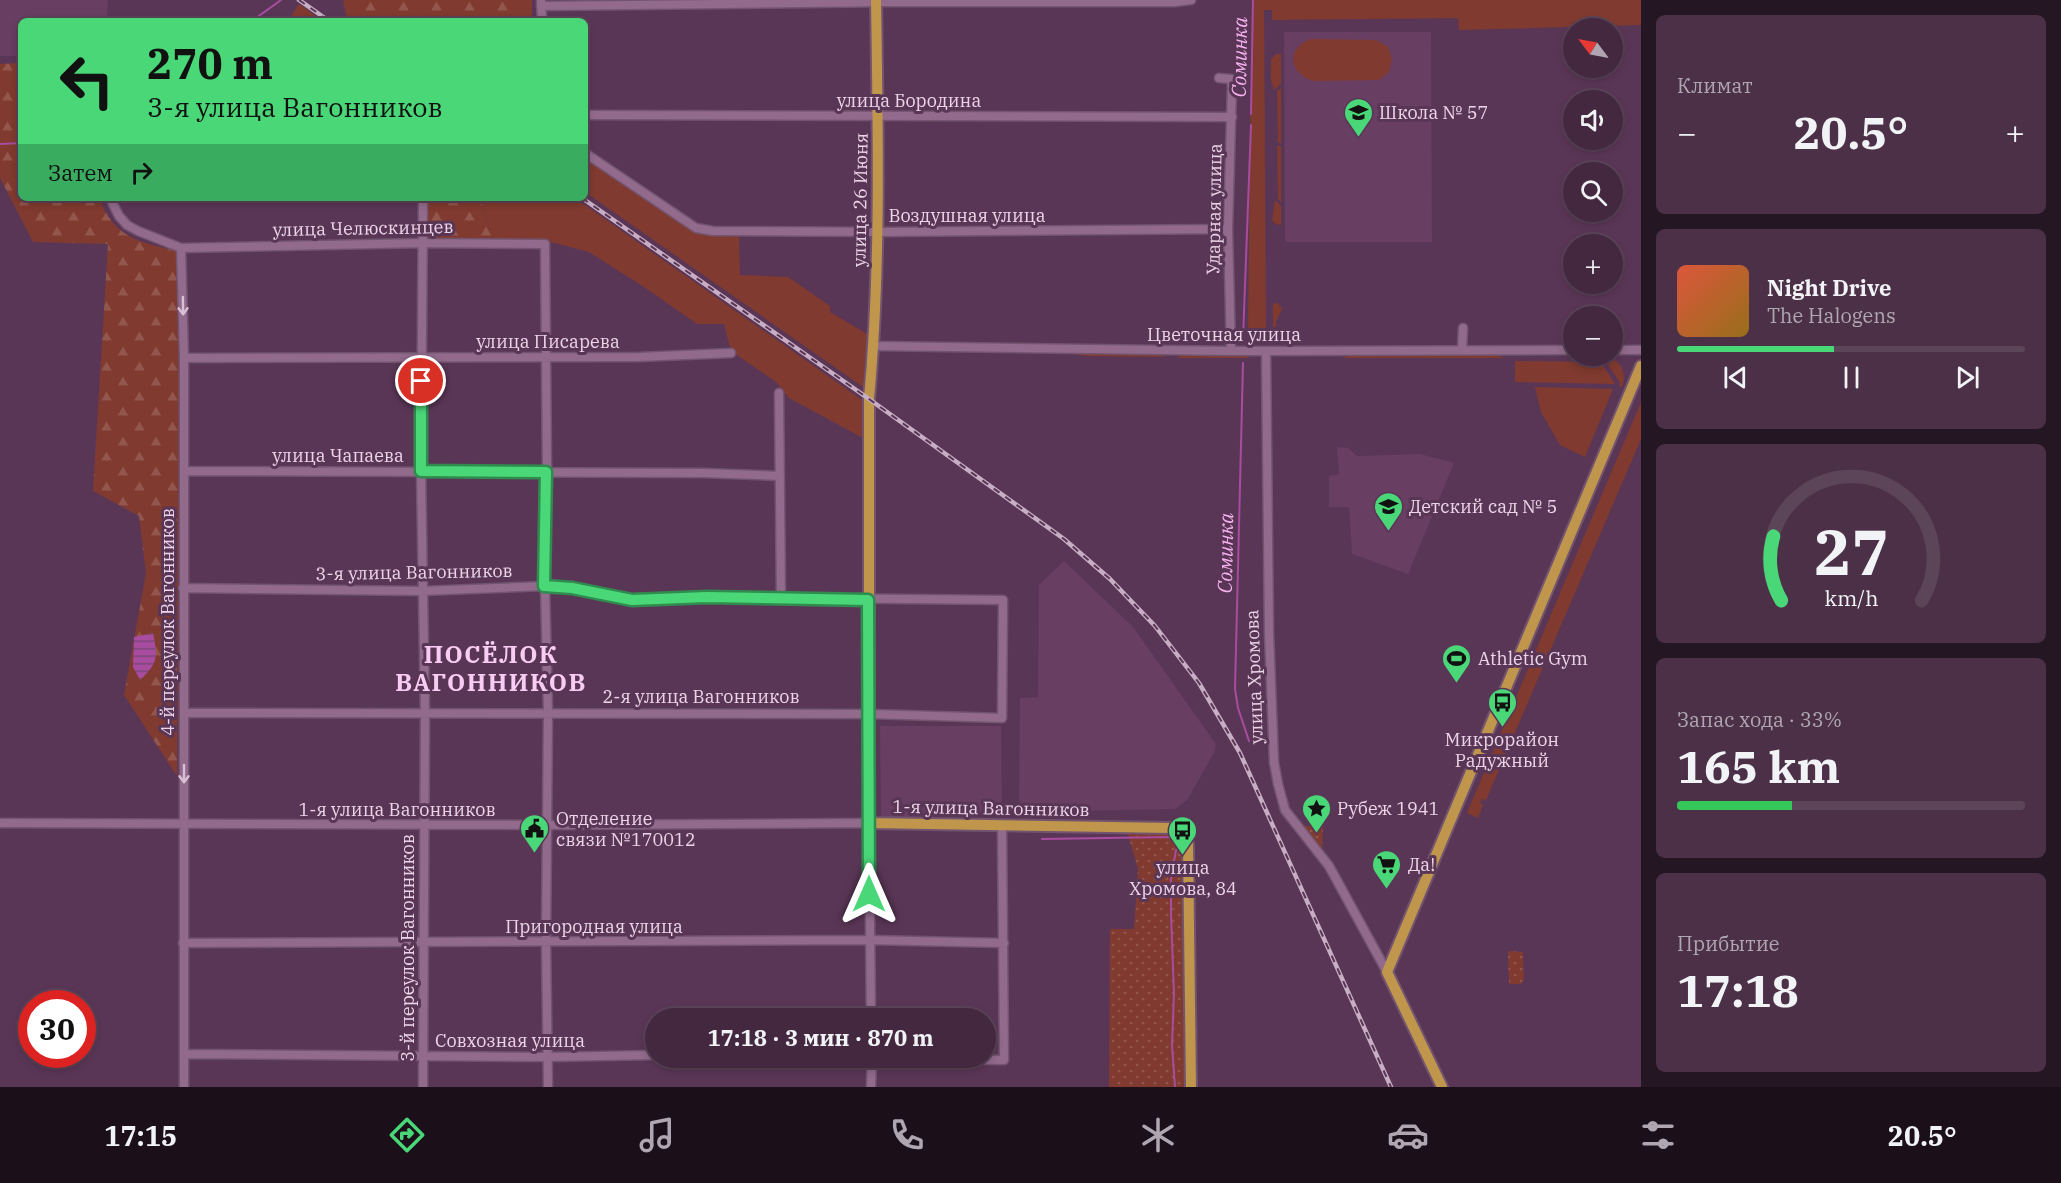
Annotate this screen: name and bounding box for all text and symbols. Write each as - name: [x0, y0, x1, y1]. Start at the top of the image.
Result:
- water label: Соминка: [1225, 16, 1253, 98]
- north arrow: [1563, 18, 1623, 78]
- map controls: [1563, 18, 1623, 366]
- text: 270 m: [147, 36, 273, 91]
- icon: left: [48, 42, 126, 120]
- text: Климат: [1677, 72, 1753, 99]
- text: 3-я улица Вагонников: [147, 89, 443, 124]
- street label: улица Бородина: [837, 89, 981, 112]
- button: sound: [1563, 90, 1623, 150]
- school or university icon: Школа № 57: [1342, 96, 1374, 138]
- place label: Школа № 57: [1379, 101, 1488, 124]
- text: 20.5°: [1794, 103, 1908, 161]
- text: −: [1677, 111, 1697, 154]
- text: +: [2005, 111, 2025, 154]
- street label: улица 26 Июня: [847, 133, 873, 267]
- street label: Ударная улица: [1201, 143, 1227, 275]
- icon: right: [125, 156, 158, 189]
- text: Затем: [48, 158, 113, 187]
- button: search: [1563, 162, 1623, 222]
- street label: Воздушная улица: [888, 204, 1046, 227]
- street label: улица Челюскинцев: [272, 215, 454, 241]
- button: +: [1563, 234, 1623, 294]
- text: Night Drive: [1767, 273, 1892, 302]
- one-way arrow: [177, 296, 189, 316]
- text: The Halogens: [1767, 302, 1896, 329]
- button: −: [1563, 306, 1623, 366]
- street label: Цветочная улица: [1147, 323, 1301, 346]
- street label: улица Писарева: [476, 330, 620, 353]
- pin: [395, 355, 446, 406]
- icon: previous: [1719, 361, 1752, 394]
- icon: pause: [1835, 361, 1868, 394]
- icon: next: [1951, 361, 1984, 394]
- icon: arrive: [404, 364, 437, 397]
- street label: улица Чапаева: [272, 444, 404, 467]
- school or university icon: Детский сад № 5: [1372, 490, 1404, 532]
- place label: Детский сад № 5: [1409, 495, 1557, 518]
- street label: 4-й переулок Вагонников: [156, 508, 179, 736]
- text: 27: [1814, 511, 1888, 592]
- water label: Соминка: [1211, 512, 1239, 594]
- street label: 3-я улица Вагонников: [315, 559, 513, 585]
- text: km/h: [1824, 584, 1878, 612]
- street label: улица Хромова: [1240, 609, 1268, 745]
- district label: ПОСЁЛОК ВАГОННИКОВ: [395, 638, 587, 698]
- sports icon: Athletic Gym: [1441, 642, 1473, 684]
- place label: Athletic Gym: [1478, 647, 1588, 670]
- street label: 2-я улица Вагонников: [602, 685, 800, 708]
- bus stop icon: Микрорайон Радужный: [1486, 686, 1518, 728]
- text: Запас хода · 33%: [1677, 706, 1842, 733]
- place label: Микрорайон Радужный: [1445, 728, 1559, 772]
- text: 165 km: [1677, 737, 1840, 795]
- one-way arrow: [178, 764, 190, 784]
- place icon: Рубеж 1941: [1300, 792, 1332, 834]
- street label: 1-я улица Вагонников: [892, 795, 1090, 821]
- place label: Рубеж 1941: [1337, 797, 1439, 820]
- street label: 1-я улица Вагонников: [298, 798, 496, 821]
- place label: Отделение связи №170012: [556, 807, 696, 851]
- public building icon: Отделение связи №170012: [519, 812, 551, 854]
- bus stop icon: улица Хромова, 84: [1167, 814, 1199, 856]
- street label: 3-й переулок Вагонников: [396, 834, 419, 1062]
- supermarket icon: Да!: [1371, 848, 1403, 890]
- place label: Да!: [1408, 853, 1435, 876]
- place label: улица Хромова, 84: [1129, 856, 1237, 900]
- position arrow: [837, 862, 901, 926]
- street label: Пригородная улица: [505, 915, 683, 938]
- text: Прибытие: [1677, 930, 1780, 957]
- text: 17:18: [1677, 961, 1799, 1019]
- speed limit sign: 30: [18, 990, 96, 1068]
- text: 17:18 · 3 мин · 870 m: [707, 1023, 934, 1052]
- street label: Совхозная улица: [435, 1029, 585, 1052]
- icon: directions: [386, 1114, 428, 1156]
- icon: music: [636, 1114, 678, 1156]
- icon: phone: [886, 1114, 928, 1156]
- icon: climate: [1137, 1114, 1179, 1156]
- icon: car: [1387, 1114, 1429, 1156]
- icon: filters: [1637, 1114, 1679, 1156]
- text: 17:15: [104, 1118, 177, 1153]
- text: 20.5°: [1888, 1118, 1957, 1153]

